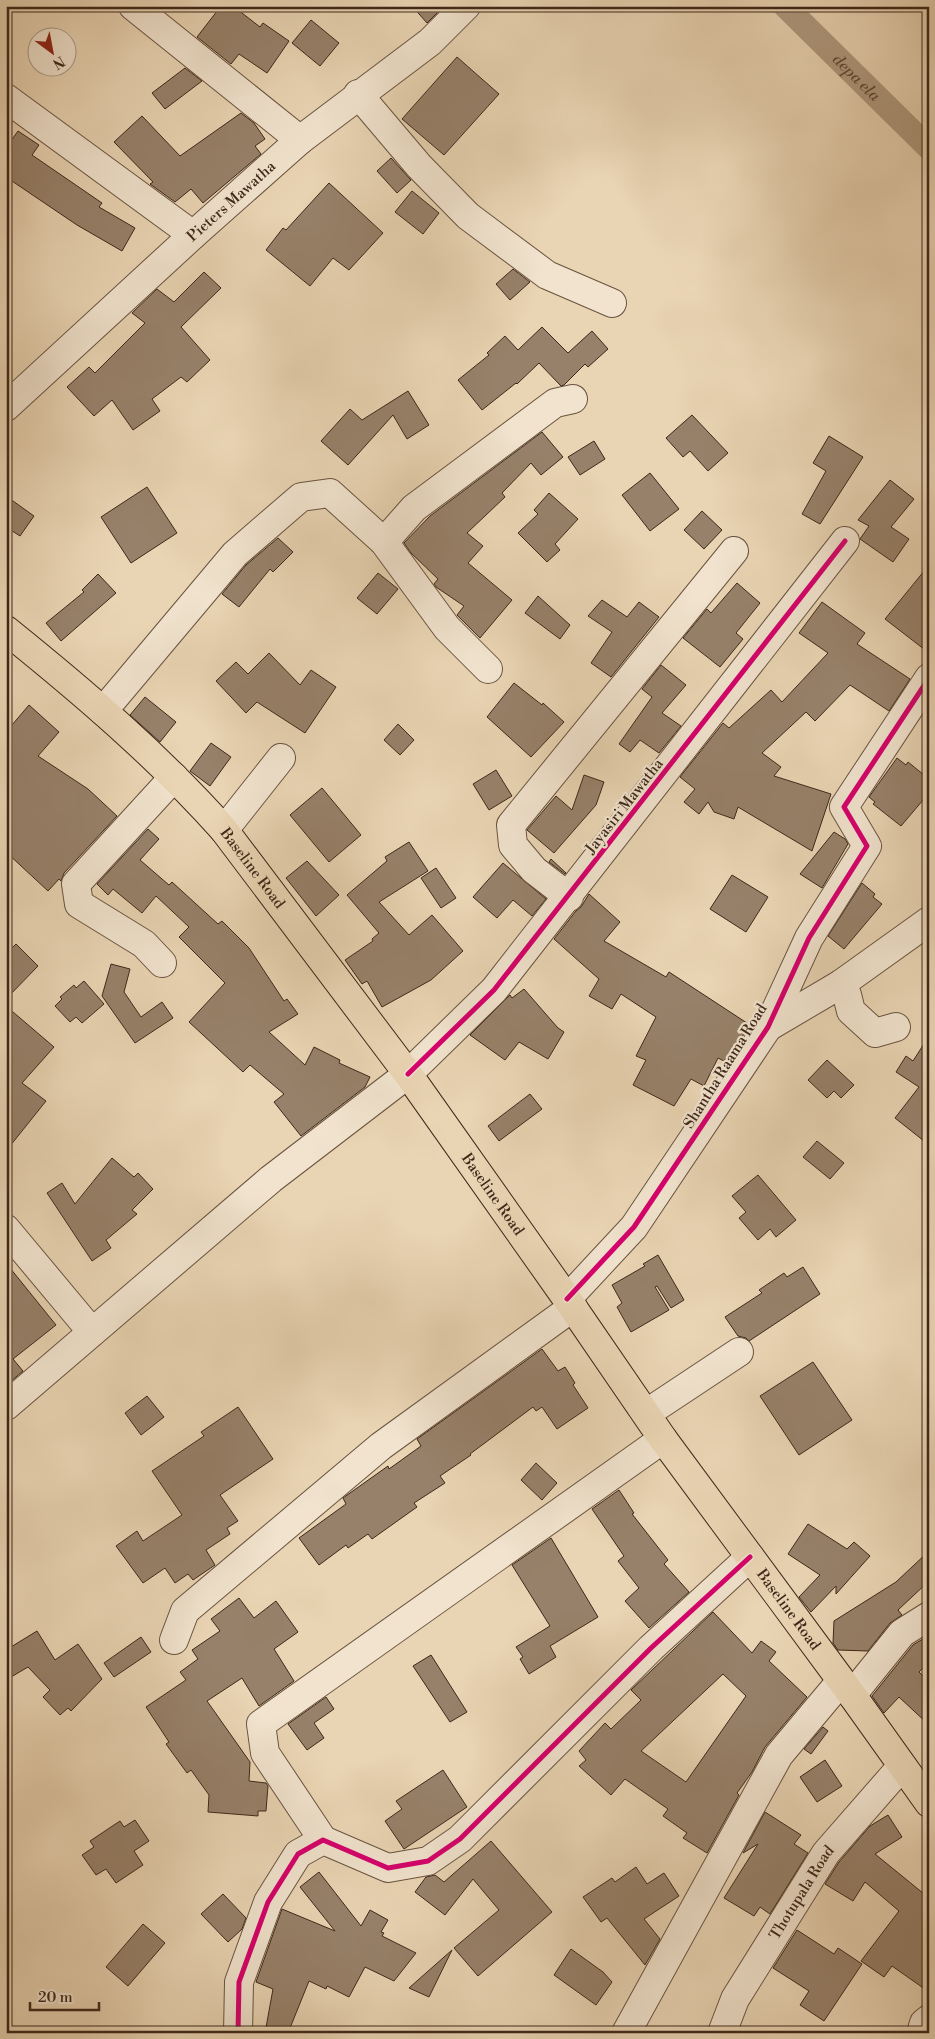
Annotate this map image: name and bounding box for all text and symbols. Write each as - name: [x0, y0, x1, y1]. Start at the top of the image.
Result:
- north arrow: [28, 28, 78, 78]
- water label: depa ela: [828, 50, 884, 106]
- text: N: [49, 52, 68, 73]
- street label: Pieters Mawatha: [183, 157, 280, 246]
- street label: Jayasiri Mawatha: [581, 755, 668, 859]
- street label: Baseline Road: [215, 824, 289, 913]
- street label: Shantha Raama Road: [679, 1000, 772, 1132]
- street label: Baseline Road: [456, 1149, 528, 1240]
- street label: Baseline Road: [752, 1565, 825, 1655]
- street label: Thotupala Road: [765, 1841, 839, 1943]
- scale bar: [30, 1979, 99, 2011]
- text: 20 m: [38, 1988, 73, 2007]

